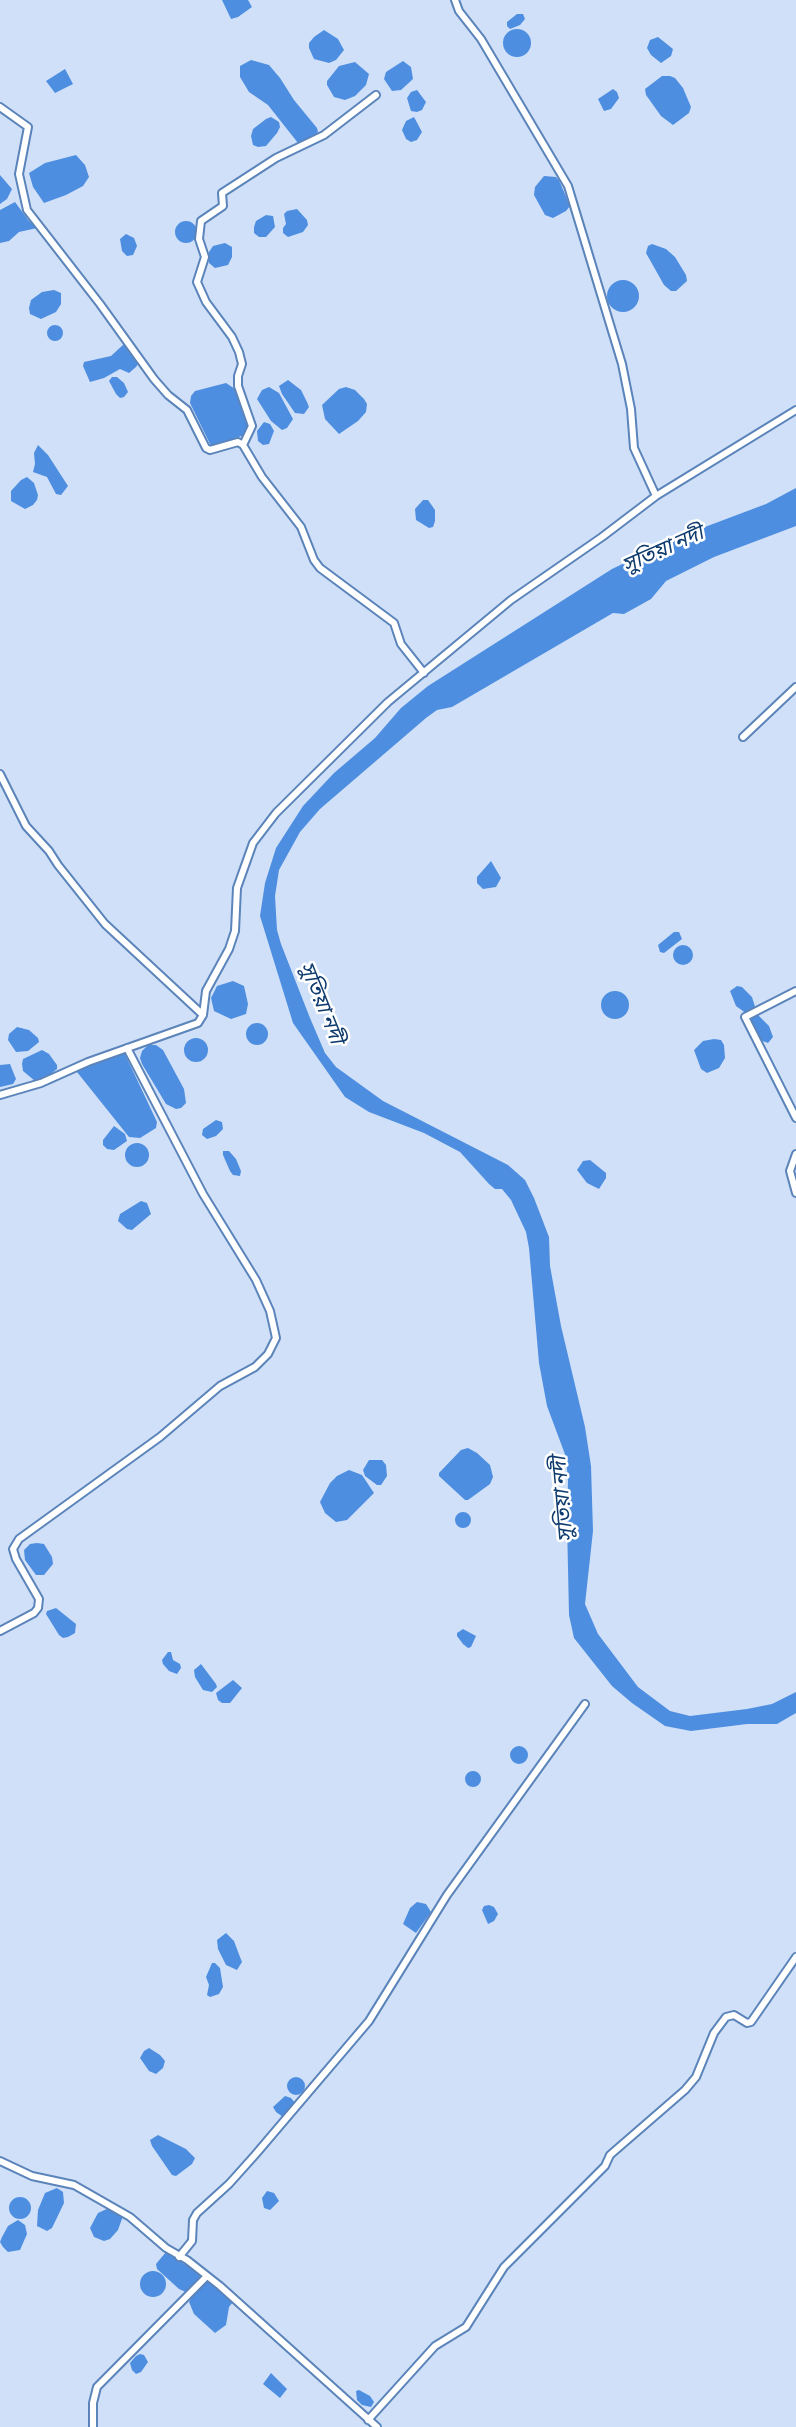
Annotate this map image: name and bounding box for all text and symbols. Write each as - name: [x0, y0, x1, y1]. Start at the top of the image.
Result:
- water label: সুতিয়া নদী: [619, 521, 707, 579]
- water label: সুতিয়া নদী: [293, 958, 349, 1048]
- water label: সুতিয়া নদী: [547, 1455, 579, 1543]

